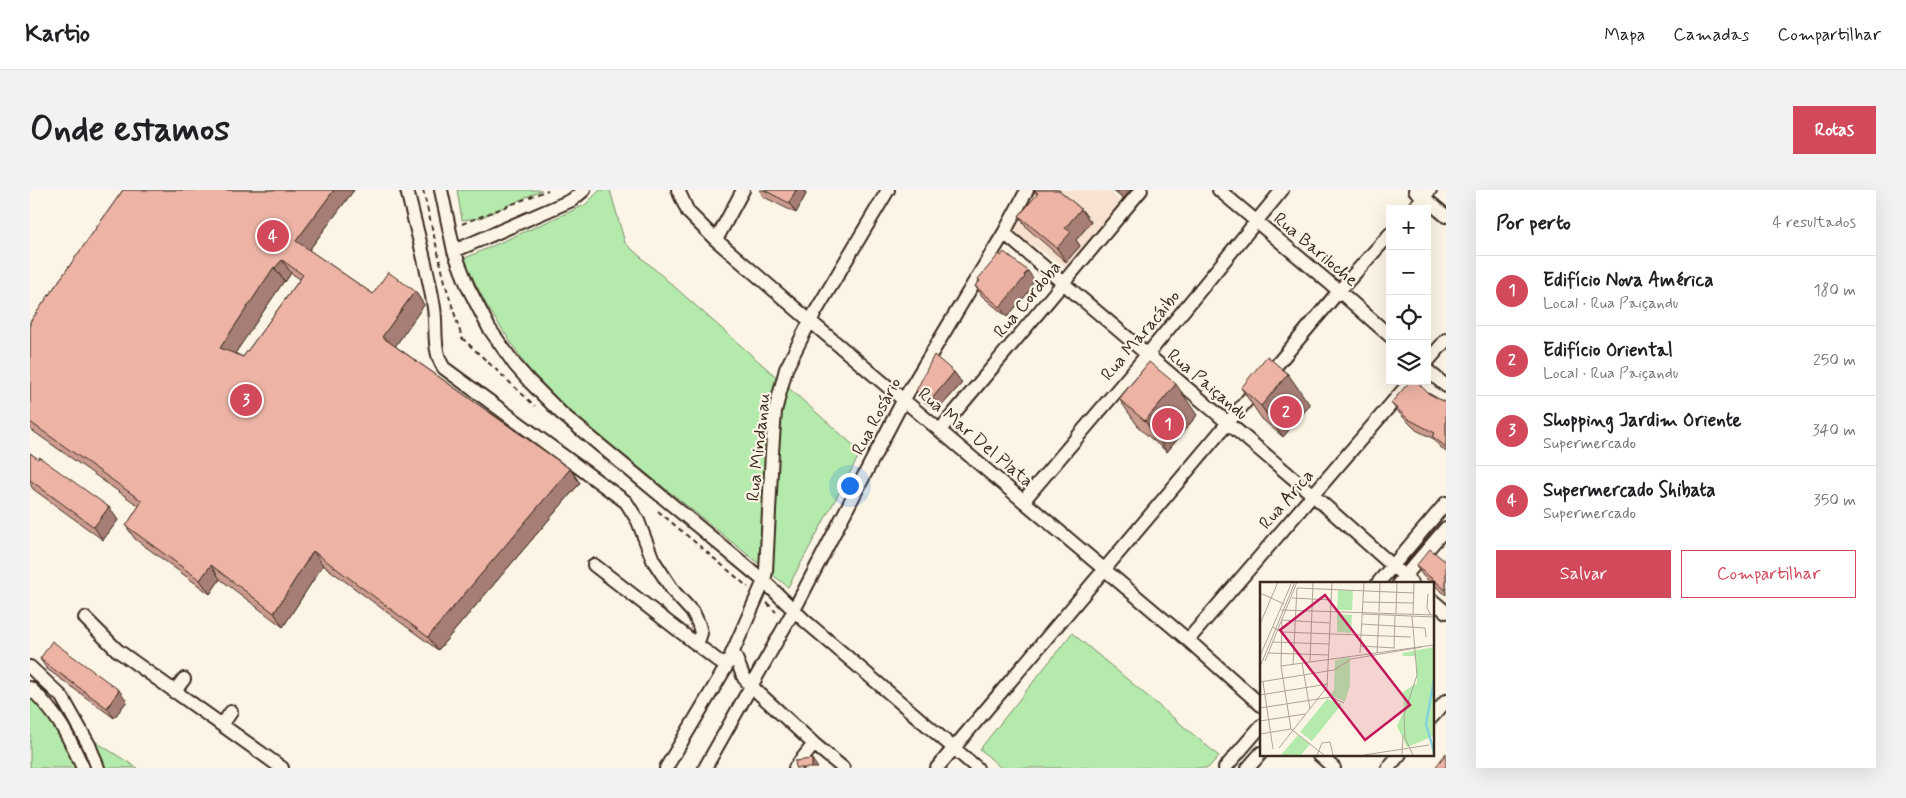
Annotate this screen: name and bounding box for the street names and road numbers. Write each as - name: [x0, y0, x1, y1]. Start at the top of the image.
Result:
- street label: Rua Bariloche: [1268, 207, 1363, 292]
- street label: Rua Cordoba: [989, 256, 1067, 343]
- street label: Rua Maracáibo: [1096, 285, 1186, 386]
- street label: Rua Paiçandu: [1162, 344, 1253, 426]
- street label: Rua Rosário: [846, 373, 907, 460]
- street label: Rua Mar Del Plata: [913, 382, 1038, 493]
- street label: Rua Mindanau: [741, 392, 777, 502]
- street label: Rua Arica: [1254, 465, 1319, 535]

